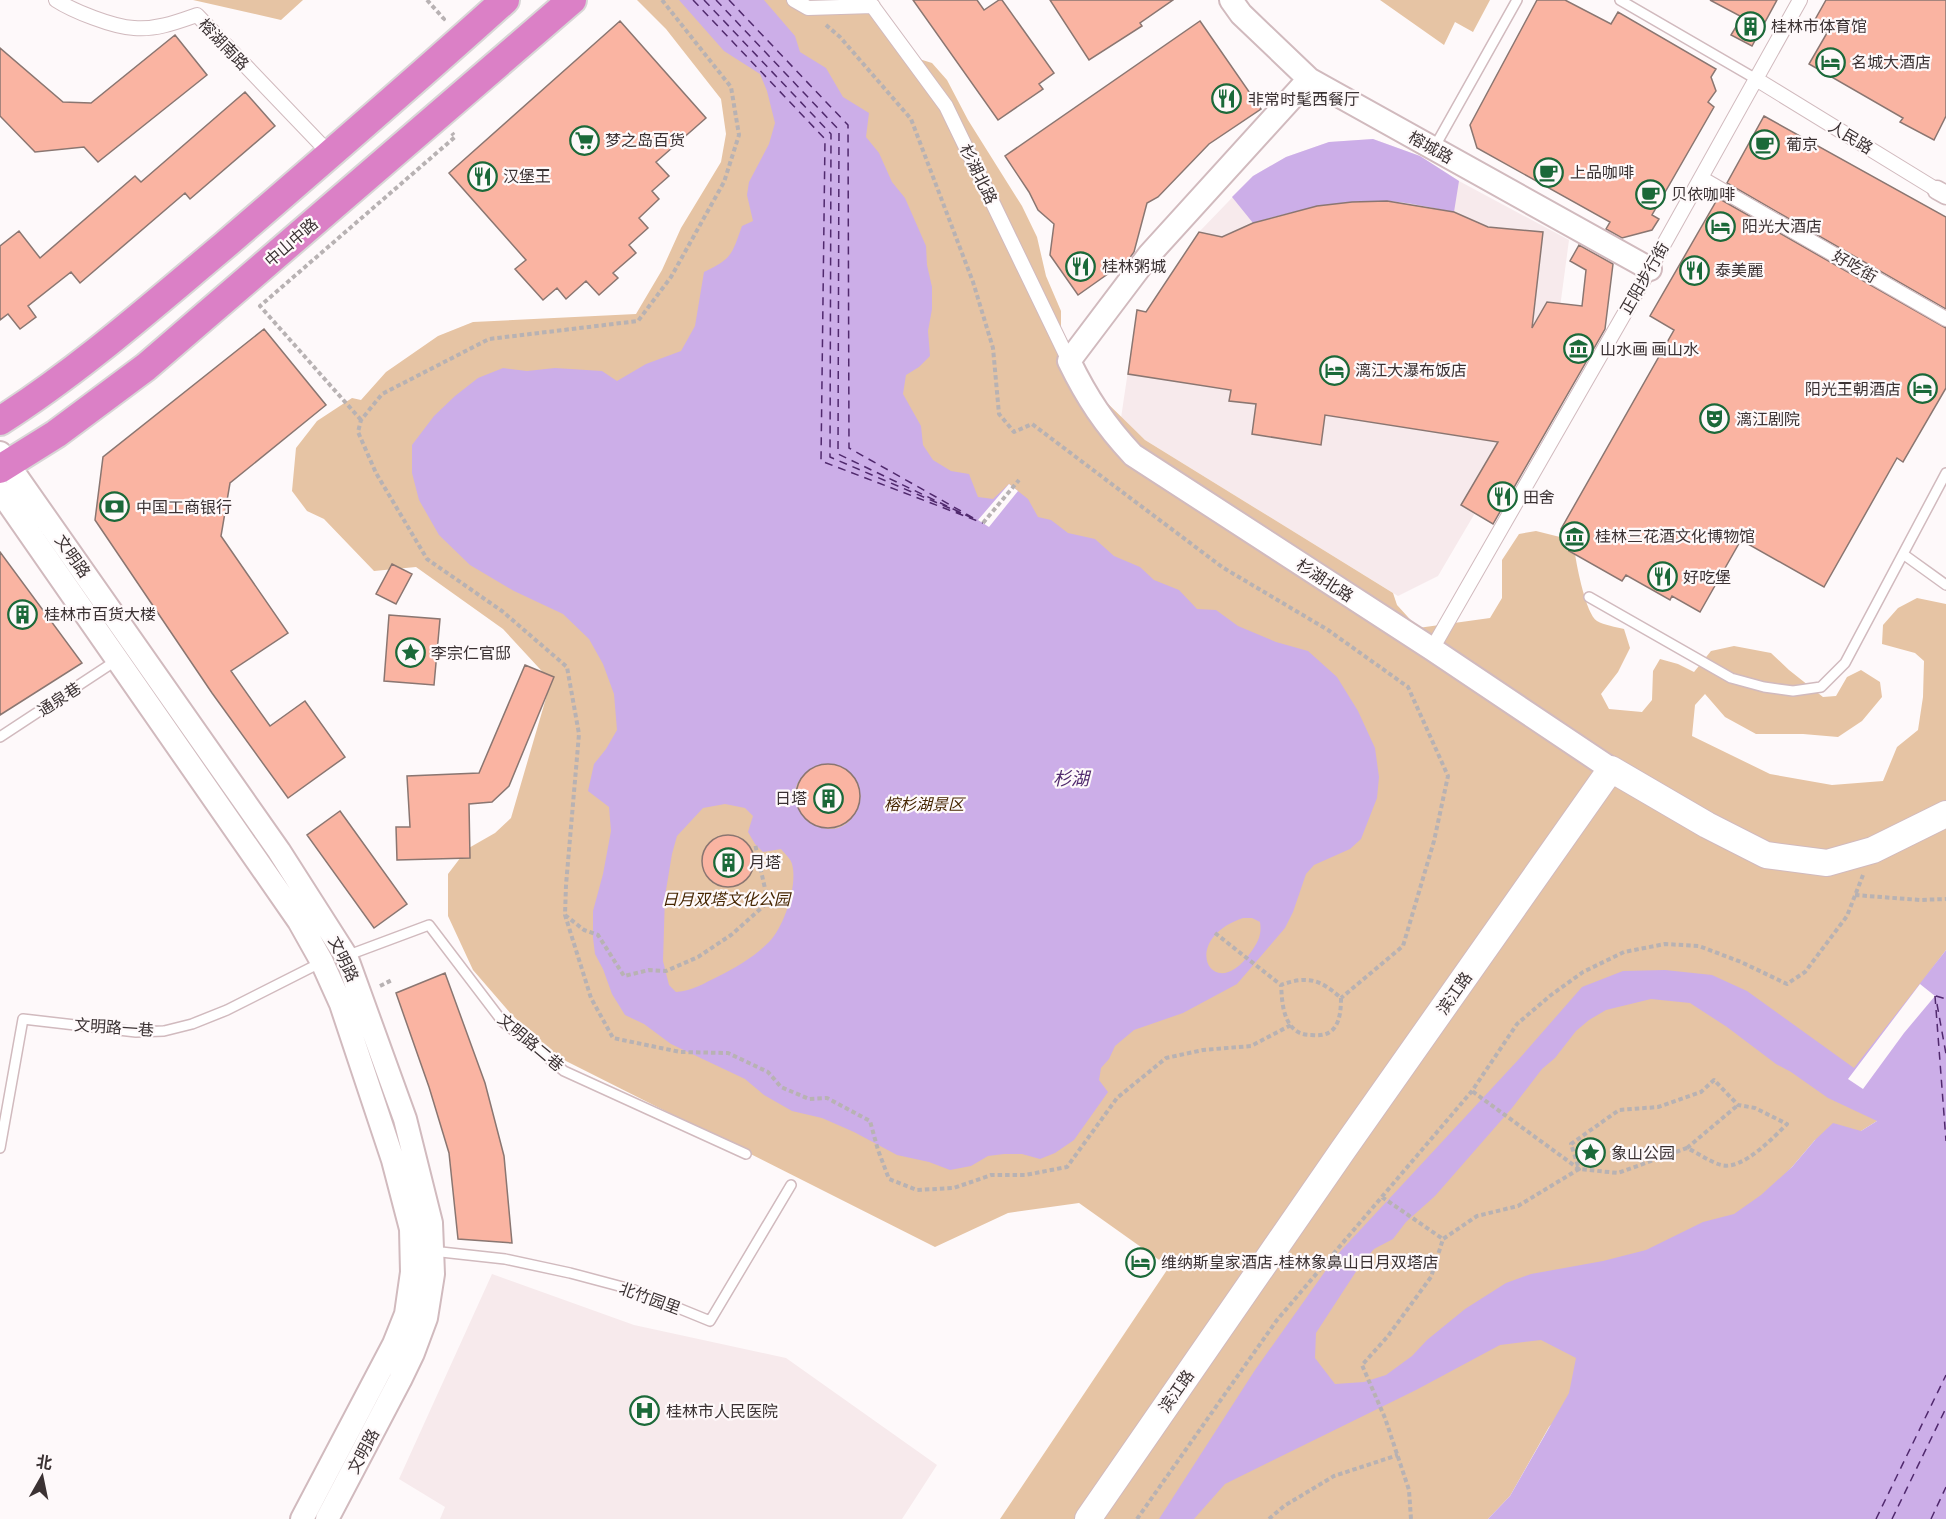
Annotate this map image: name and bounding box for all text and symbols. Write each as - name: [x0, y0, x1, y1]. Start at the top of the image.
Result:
- building icon: 桂林市体育馆: [1734, 10, 1766, 42]
- street label: 榕湖南路: [195, 15, 252, 73]
- place label: 桂林市体育馆: [1771, 18, 1867, 35]
- hotel icon: 名城大酒店: [1814, 46, 1846, 78]
- place label: 名城大酒店: [1851, 54, 1931, 71]
- restaurant icon: 非常时髦西餐厅: [1211, 83, 1243, 115]
- place label: 非常时髦西餐厅: [1248, 91, 1360, 108]
- street label: 人民路: [1826, 118, 1876, 157]
- supermarket icon: 梦之岛百货: [568, 124, 600, 156]
- street label: 榕城路: [1406, 128, 1456, 167]
- cafe icon: 葡京: [1749, 128, 1781, 160]
- place label: 梦之岛百货: [605, 132, 685, 149]
- place label: 葡京: [1786, 136, 1818, 153]
- street label: 杉湖北路: [957, 142, 1000, 207]
- cafe icon: 上品咖啡: [1533, 156, 1565, 188]
- restaurant icon: 汉堡王: [466, 160, 498, 192]
- place label: 上品咖啡: [1570, 164, 1634, 181]
- place label: 汉堡王: [503, 168, 551, 185]
- cafe icon: 贝依咖啡: [1634, 178, 1666, 210]
- place label: 贝依咖啡: [1671, 186, 1735, 203]
- hotel icon: 阳光大酒店: [1705, 210, 1737, 242]
- street label: 中山中路: [262, 215, 321, 270]
- place label: 阳光大酒店: [1742, 218, 1822, 235]
- street label: 正阳步行街: [1617, 239, 1672, 317]
- street label: 好吃街: [1830, 247, 1880, 286]
- restaurant icon: 桂林粥城: [1065, 250, 1097, 282]
- restaurant icon: 泰美麗: [1678, 254, 1710, 286]
- place label: 桂林粥城: [1102, 258, 1166, 275]
- place label: 泰美麗: [1715, 262, 1763, 279]
- museum icon: 山水画 画山水: [1563, 333, 1595, 365]
- place label: 山水画 画山水: [1600, 341, 1699, 358]
- hotel icon: 漓江大瀑布饭店: [1318, 354, 1350, 386]
- place label: 漓江大瀑布饭店: [1355, 362, 1467, 379]
- hotel icon: 阳光王朝酒店: [1906, 373, 1938, 405]
- place label: 阳光王朝酒店: [1805, 381, 1901, 398]
- theatre icon: 漓江剧院: [1699, 403, 1731, 435]
- place label: 漓江剧院: [1736, 411, 1800, 428]
- restaurant icon: 田舍: [1486, 481, 1518, 513]
- place label: 田舍: [1523, 489, 1555, 506]
- bank icon: 中国工商银行: [99, 491, 131, 523]
- place label: 中国工商银行: [136, 499, 232, 516]
- museum icon: 桂林三花酒文化博物馆: [1558, 520, 1590, 552]
- place label: 桂林三花酒文化博物馆: [1595, 528, 1755, 545]
- street label: 文明路: [52, 532, 93, 581]
- street label: 杉湖北路: [1293, 556, 1356, 605]
- restaurant icon: 好吃堡: [1646, 561, 1678, 593]
- place label: 好吃堡: [1683, 569, 1731, 586]
- building icon: 桂林市百货大楼: [7, 598, 39, 630]
- place label: 桂林市百货大楼: [44, 606, 156, 623]
- place icon: 李宗仁官邸: [394, 637, 426, 669]
- place label: 李宗仁官邸: [431, 645, 511, 662]
- street label: 通泉巷: [35, 679, 84, 720]
- water label: 杉湖: [1053, 769, 1092, 789]
- building icon: 日塔: [812, 782, 844, 814]
- place label: 日塔: [775, 790, 807, 807]
- park label: 榕杉湖景区: [884, 796, 966, 813]
- building icon: 月塔: [712, 846, 744, 878]
- place label: 月塔: [749, 854, 781, 871]
- park label: 日月双塔文化公园: [662, 891, 792, 908]
- street label: 文明路: [325, 934, 362, 985]
- street label: 滨江路: [1434, 969, 1475, 1018]
- street label: 文明路二巷: [495, 1010, 567, 1075]
- street label: 文明路一巷: [73, 1016, 154, 1039]
- place icon: 象山公园: [1574, 1137, 1606, 1169]
- place label: 象山公园: [1611, 1144, 1675, 1162]
- hotel icon: 维纳斯皇家酒店-桂林象鼻山日月双塔店: [1124, 1246, 1156, 1278]
- place label: 维纳斯皇家酒店-桂林象鼻山日月双塔店: [1161, 1253, 1439, 1271]
- street label: 北竹园里: [617, 1280, 683, 1317]
- street label: 滨江路: [1156, 1367, 1197, 1416]
- hospital icon: 桂林市人民医院: [629, 1395, 661, 1427]
- place label: 桂林市人民医院: [666, 1403, 778, 1420]
- street label: 文明路: [345, 1426, 382, 1476]
- north arrow: [12, 1447, 72, 1507]
- text: 北: [35, 1453, 54, 1472]

